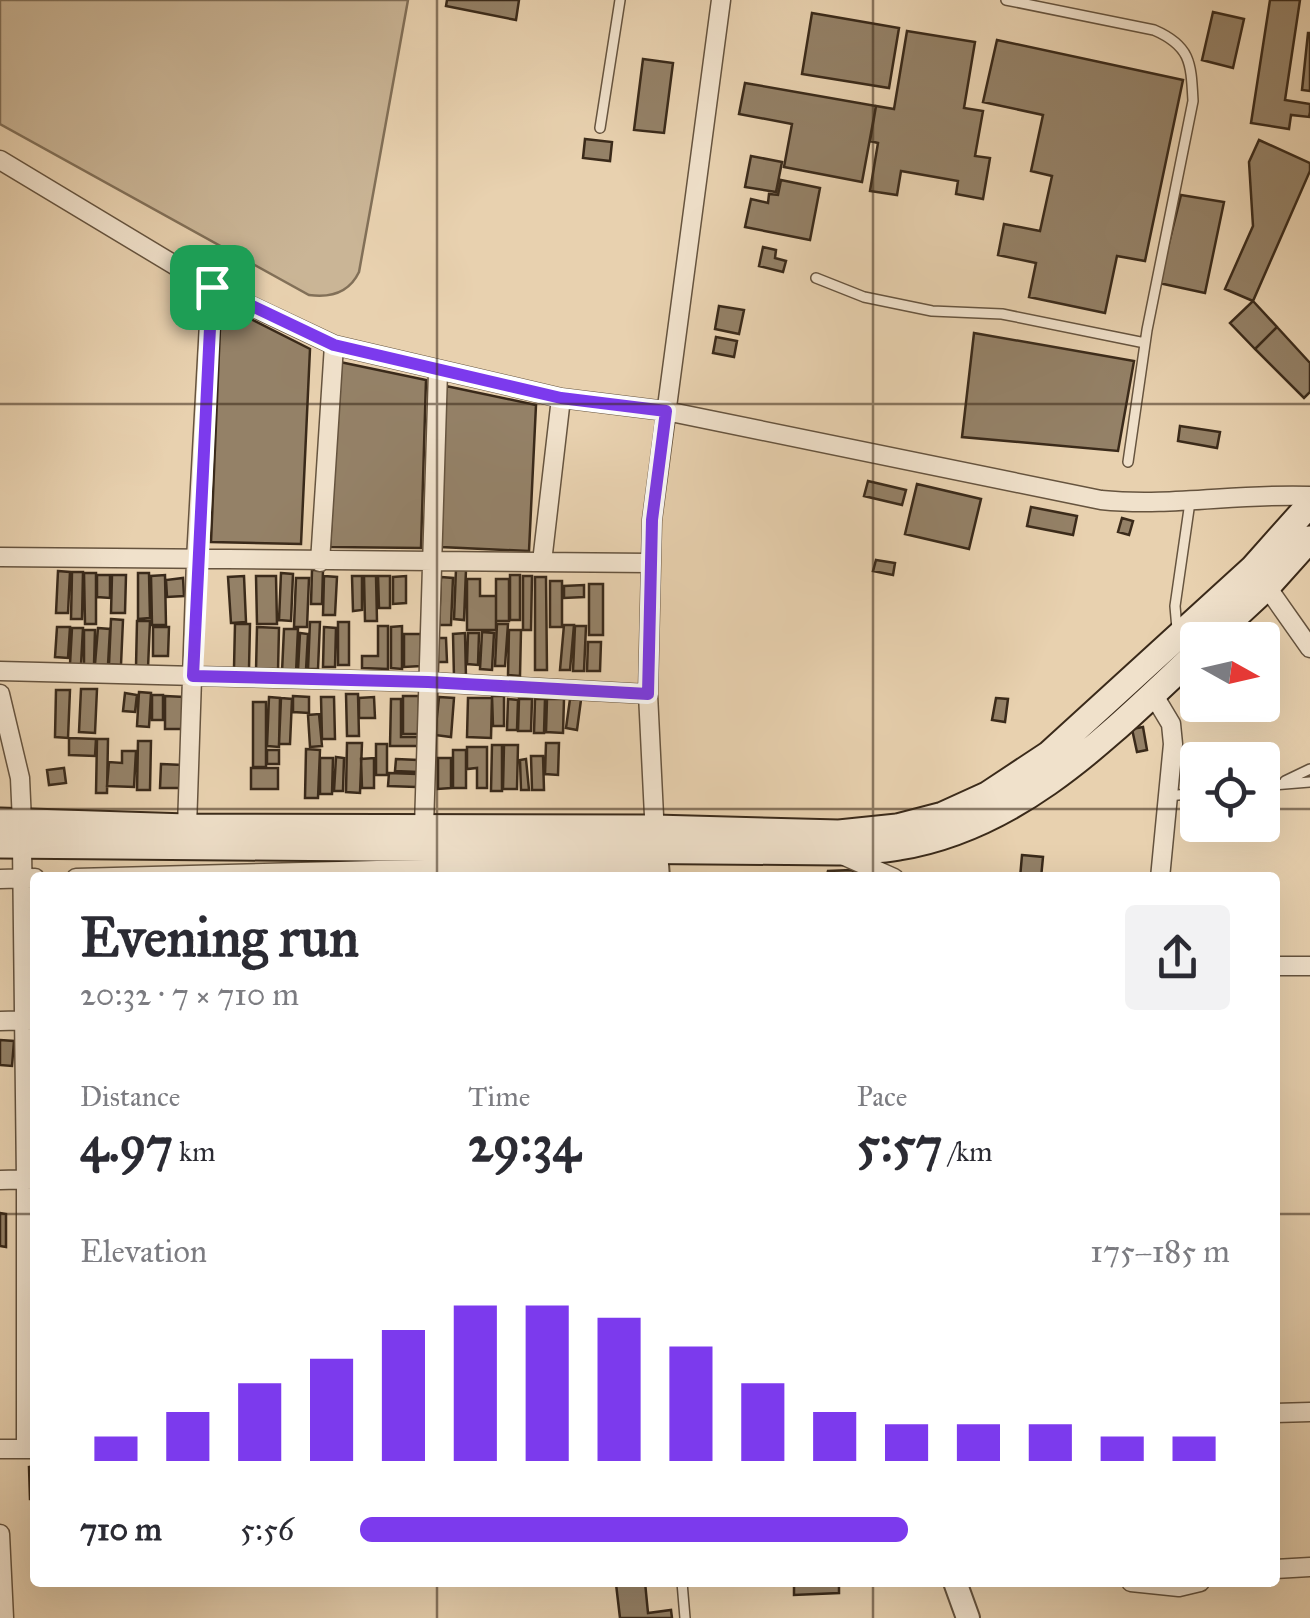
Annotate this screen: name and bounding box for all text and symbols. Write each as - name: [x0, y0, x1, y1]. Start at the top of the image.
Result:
- pin: [170, 245, 255, 330]
- icon: arrive: [185, 260, 240, 315]
- north arrow: [1180, 622, 1280, 722]
- map controls: [1180, 622, 1280, 842]
- button: locate: [1180, 742, 1280, 842]
- text: Evening run: [80, 904, 359, 971]
- button: share: [1125, 905, 1230, 1010]
- text: 20:32 · 7 × 710 m: [80, 975, 299, 1014]
- text: Distance: [80, 1079, 180, 1114]
- text: Time: [468, 1079, 530, 1114]
- text: Pace: [857, 1079, 907, 1114]
- text: 4.97: [80, 1114, 173, 1175]
- text: 29:34: [468, 1114, 580, 1175]
- text: 5:57: [857, 1114, 942, 1175]
- text: km: [173, 1134, 216, 1169]
- text: /km: [942, 1134, 993, 1169]
- text: Elevation: [80, 1232, 207, 1271]
- text: 175–185 m: [1090, 1232, 1230, 1271]
- text: 710 m: [80, 1510, 162, 1549]
- text: 5:56: [240, 1510, 294, 1549]

